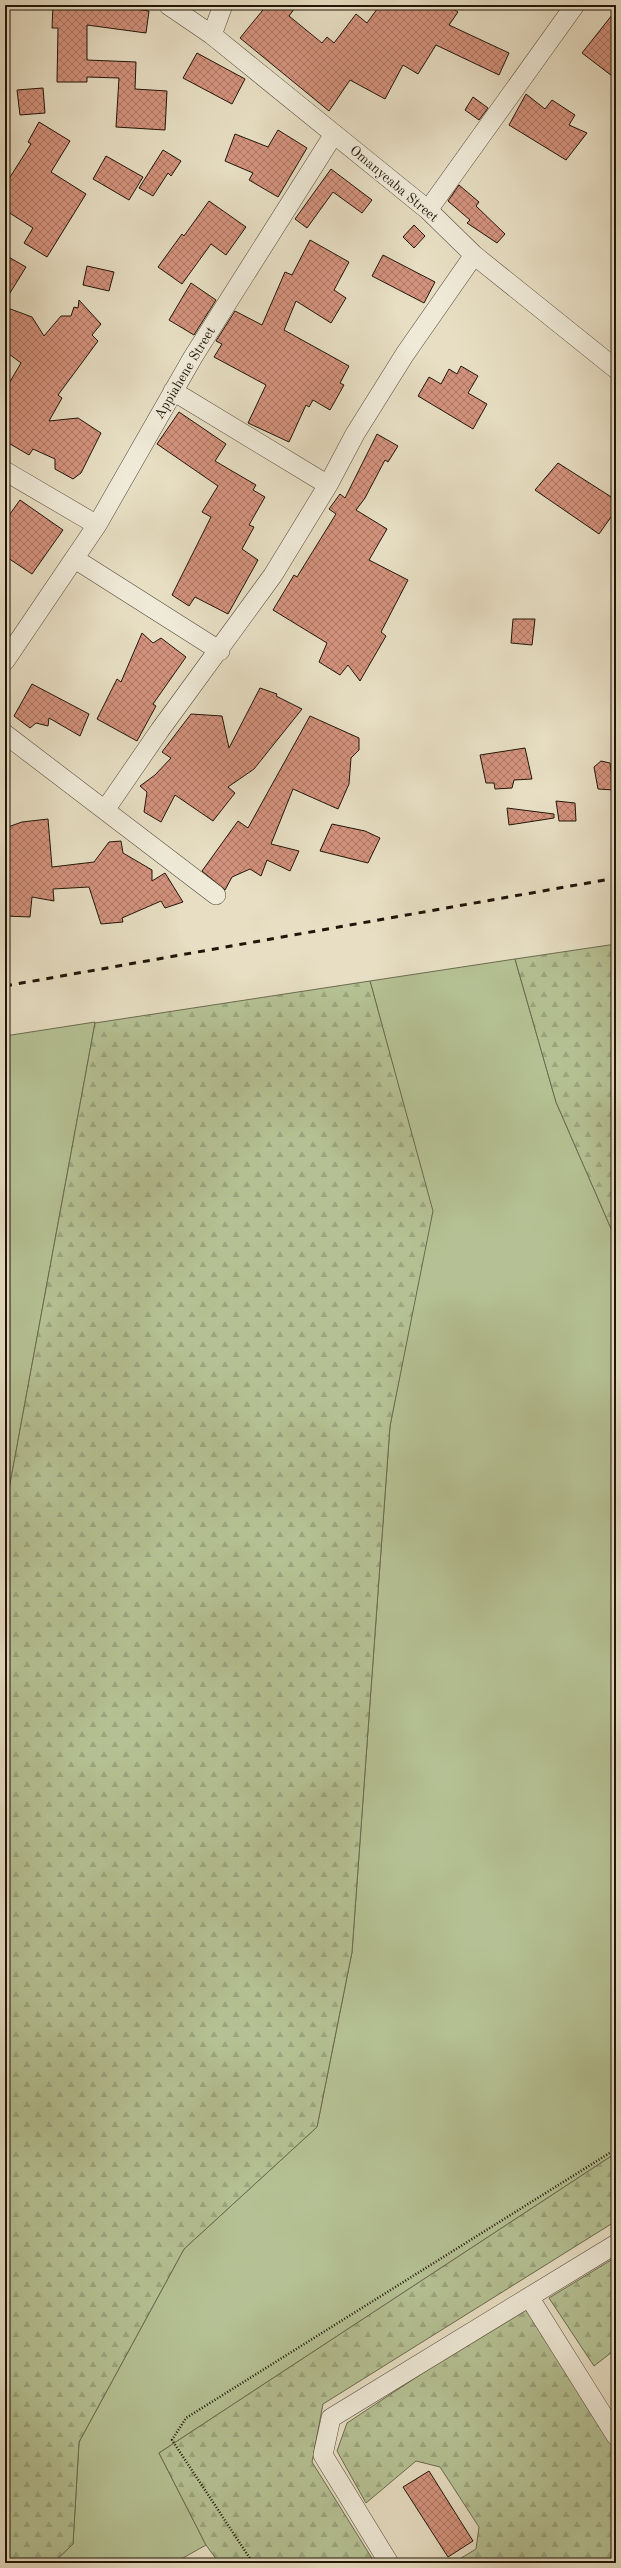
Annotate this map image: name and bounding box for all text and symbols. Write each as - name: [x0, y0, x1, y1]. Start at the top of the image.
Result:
- street label: Omanyeaba Street: [347, 143, 441, 225]
- street label: Appiahene Street: [152, 324, 218, 422]

